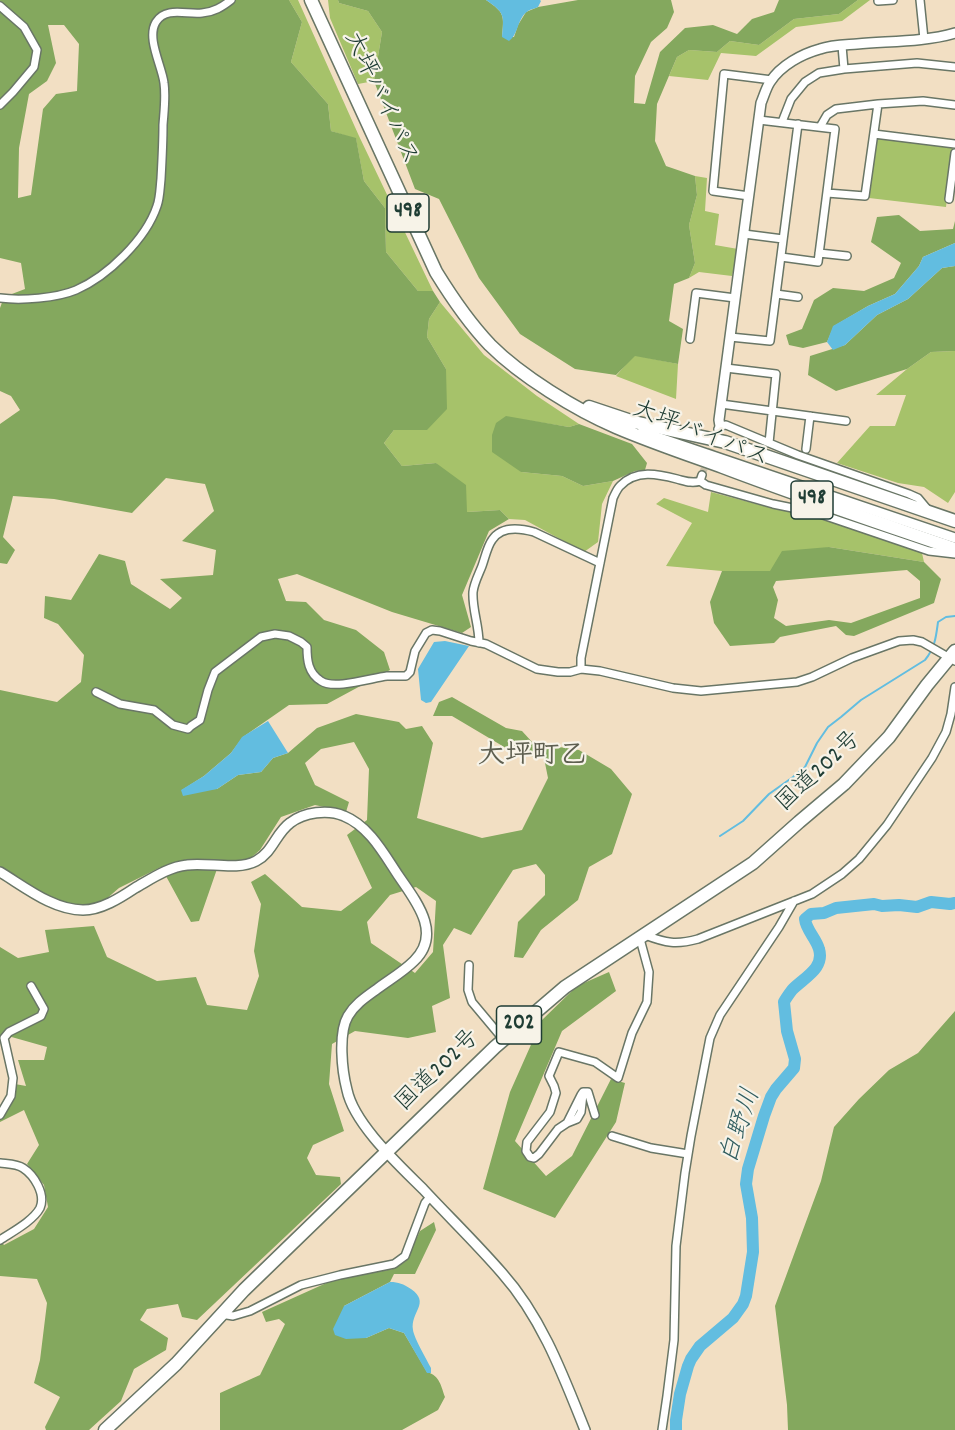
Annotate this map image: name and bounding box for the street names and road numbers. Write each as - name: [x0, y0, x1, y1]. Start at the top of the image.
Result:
- street label: 大坪バイパス: [336, 28, 422, 170]
- road number: 498: [387, 194, 429, 232]
- street label: 大坪バイパス: [628, 397, 772, 475]
- road number: 498: [791, 481, 833, 519]
- street label: 国道202号: [771, 726, 869, 820]
- road number: 202: [496, 1006, 542, 1044]
- street label: 国道202号: [391, 1025, 487, 1119]

